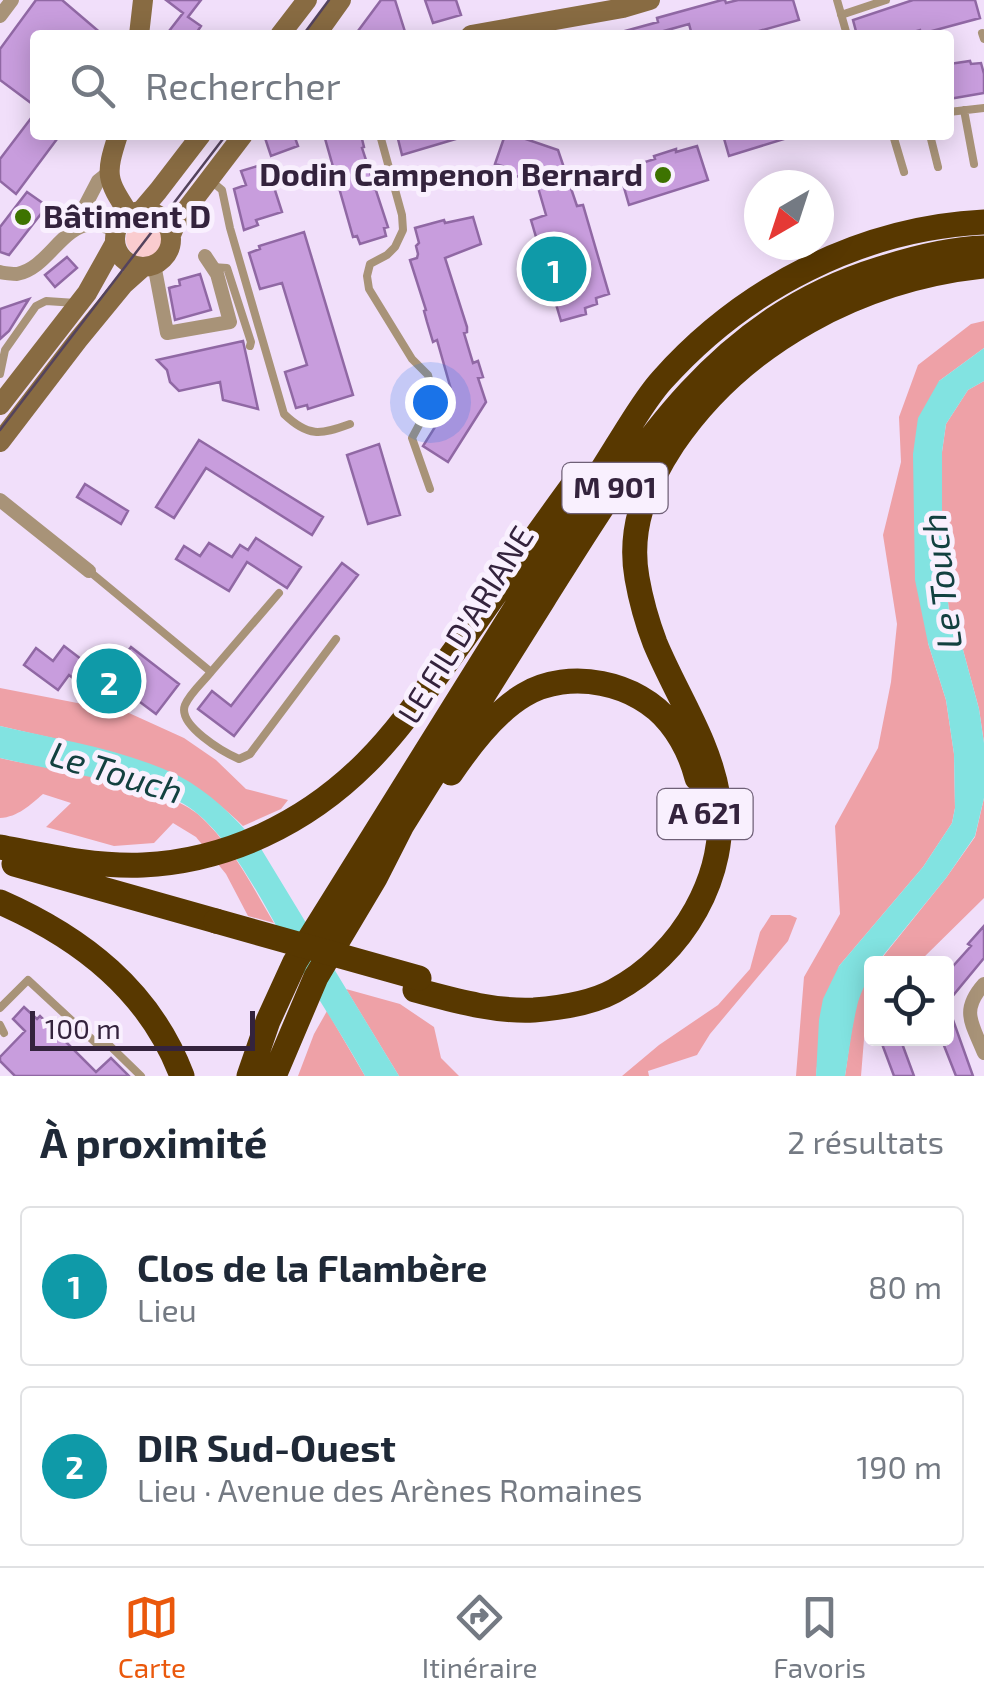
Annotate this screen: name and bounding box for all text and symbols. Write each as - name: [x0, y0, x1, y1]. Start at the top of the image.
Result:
- search box: [30, 30, 954, 140]
- icon: search: [65, 58, 120, 113]
- text: Rechercher: [145, 62, 341, 108]
- place label: Dodin Campenon Bernard: [259, 154, 643, 192]
- marker: Dodin Campenon Bernard: [652, 164, 674, 186]
- north arrow: [744, 170, 834, 260]
- place label: Bâtiment D: [43, 196, 211, 234]
- marker: Bâtiment D: [12, 206, 34, 228]
- pin: 1: [522, 232, 586, 306]
- your location: [405, 377, 456, 428]
- road number: M 901: [562, 463, 668, 513]
- water label: Le Touch: [911, 511, 969, 652]
- street label: LE FIL D'ARIANE: [389, 518, 540, 729]
- pin: 2: [76, 644, 142, 718]
- water label: Le Touch: [45, 731, 188, 811]
- road number: A 621: [658, 789, 752, 839]
- map controls: [864, 956, 954, 1046]
- button: locate: [864, 956, 954, 1046]
- scale bar: [30, 1006, 255, 1050]
- text: 100 m: [45, 1011, 121, 1045]
- text: À proximité: [40, 1116, 267, 1166]
- text: 2 résultats: [787, 1122, 944, 1160]
- text: Clos de la Flambère: [137, 1244, 487, 1290]
- text: 1: [68, 1267, 81, 1305]
- text: 80 m: [868, 1267, 942, 1305]
- text: Lieu: [137, 1290, 197, 1328]
- text: DIR Sud-Ouest: [137, 1424, 396, 1470]
- text: 2: [65, 1447, 84, 1485]
- text: 190 m: [856, 1447, 942, 1485]
- text: Lieu · Avenue des Arènes Romaines: [137, 1470, 642, 1508]
- tab: Carte: [118, 1590, 186, 1684]
- tab: Itinéraire: [422, 1590, 538, 1684]
- tab: Favoris: [773, 1590, 866, 1684]

